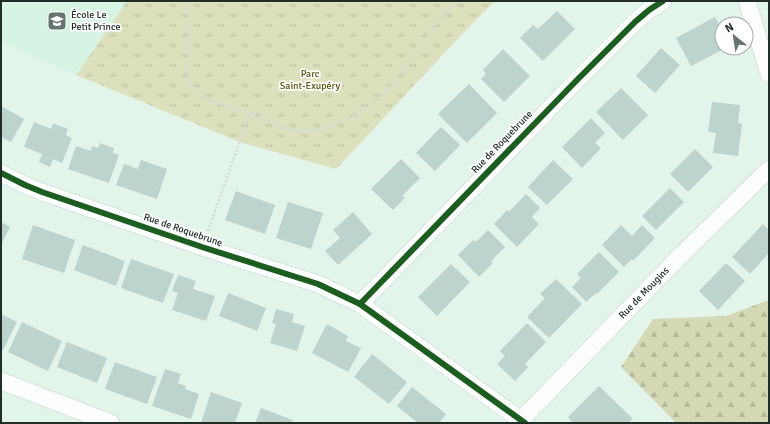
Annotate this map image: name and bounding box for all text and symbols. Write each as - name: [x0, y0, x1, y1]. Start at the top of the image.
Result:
- place label: École Le Petit Prince: [71, 8, 121, 33]
- school or university icon: École Le Petit Prince: [46, 10, 68, 32]
- north arrow: [714, 16, 754, 56]
- text: N: [723, 20, 736, 35]
- park label: Parc Saint-Exupéry: [280, 68, 341, 92]
- street label: Rue de Roquebrune: [469, 108, 535, 176]
- street label: Rue de Roquebrune: [142, 211, 224, 249]
- street label: Rue de Mougins: [616, 264, 672, 321]

